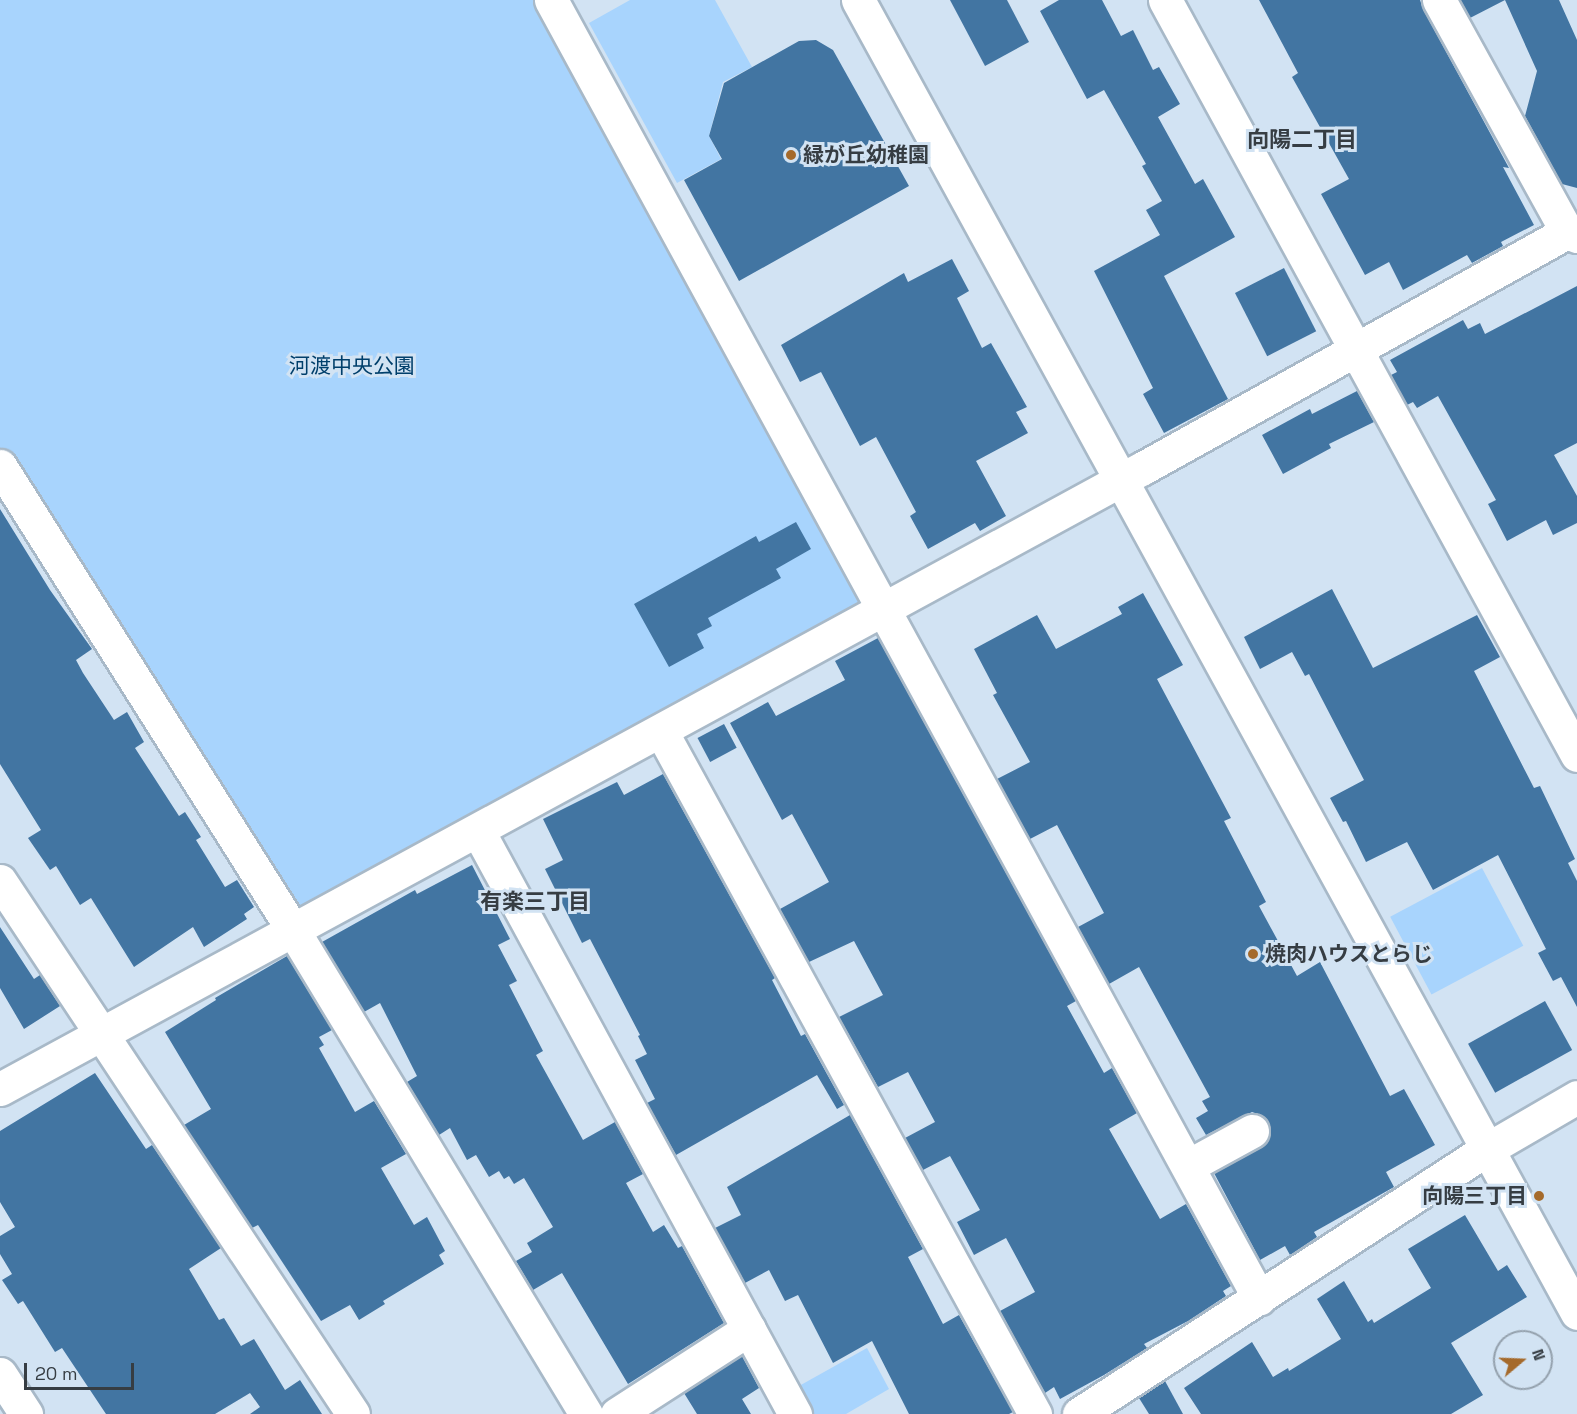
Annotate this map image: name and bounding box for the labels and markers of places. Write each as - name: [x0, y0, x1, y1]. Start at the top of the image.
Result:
- place label: 緑が丘幼稚園: [803, 142, 929, 168]
- marker: 緑が丘幼稚園: [784, 148, 798, 162]
- place label: 焼肉ハウスとらじ: [1265, 941, 1433, 967]
- marker: 焼肉ハウスとらじ: [1246, 947, 1260, 961]
- place label: 向陽三丁目: [1422, 1183, 1527, 1209]
- marker: 向陽三丁目: [1532, 1189, 1546, 1203]

